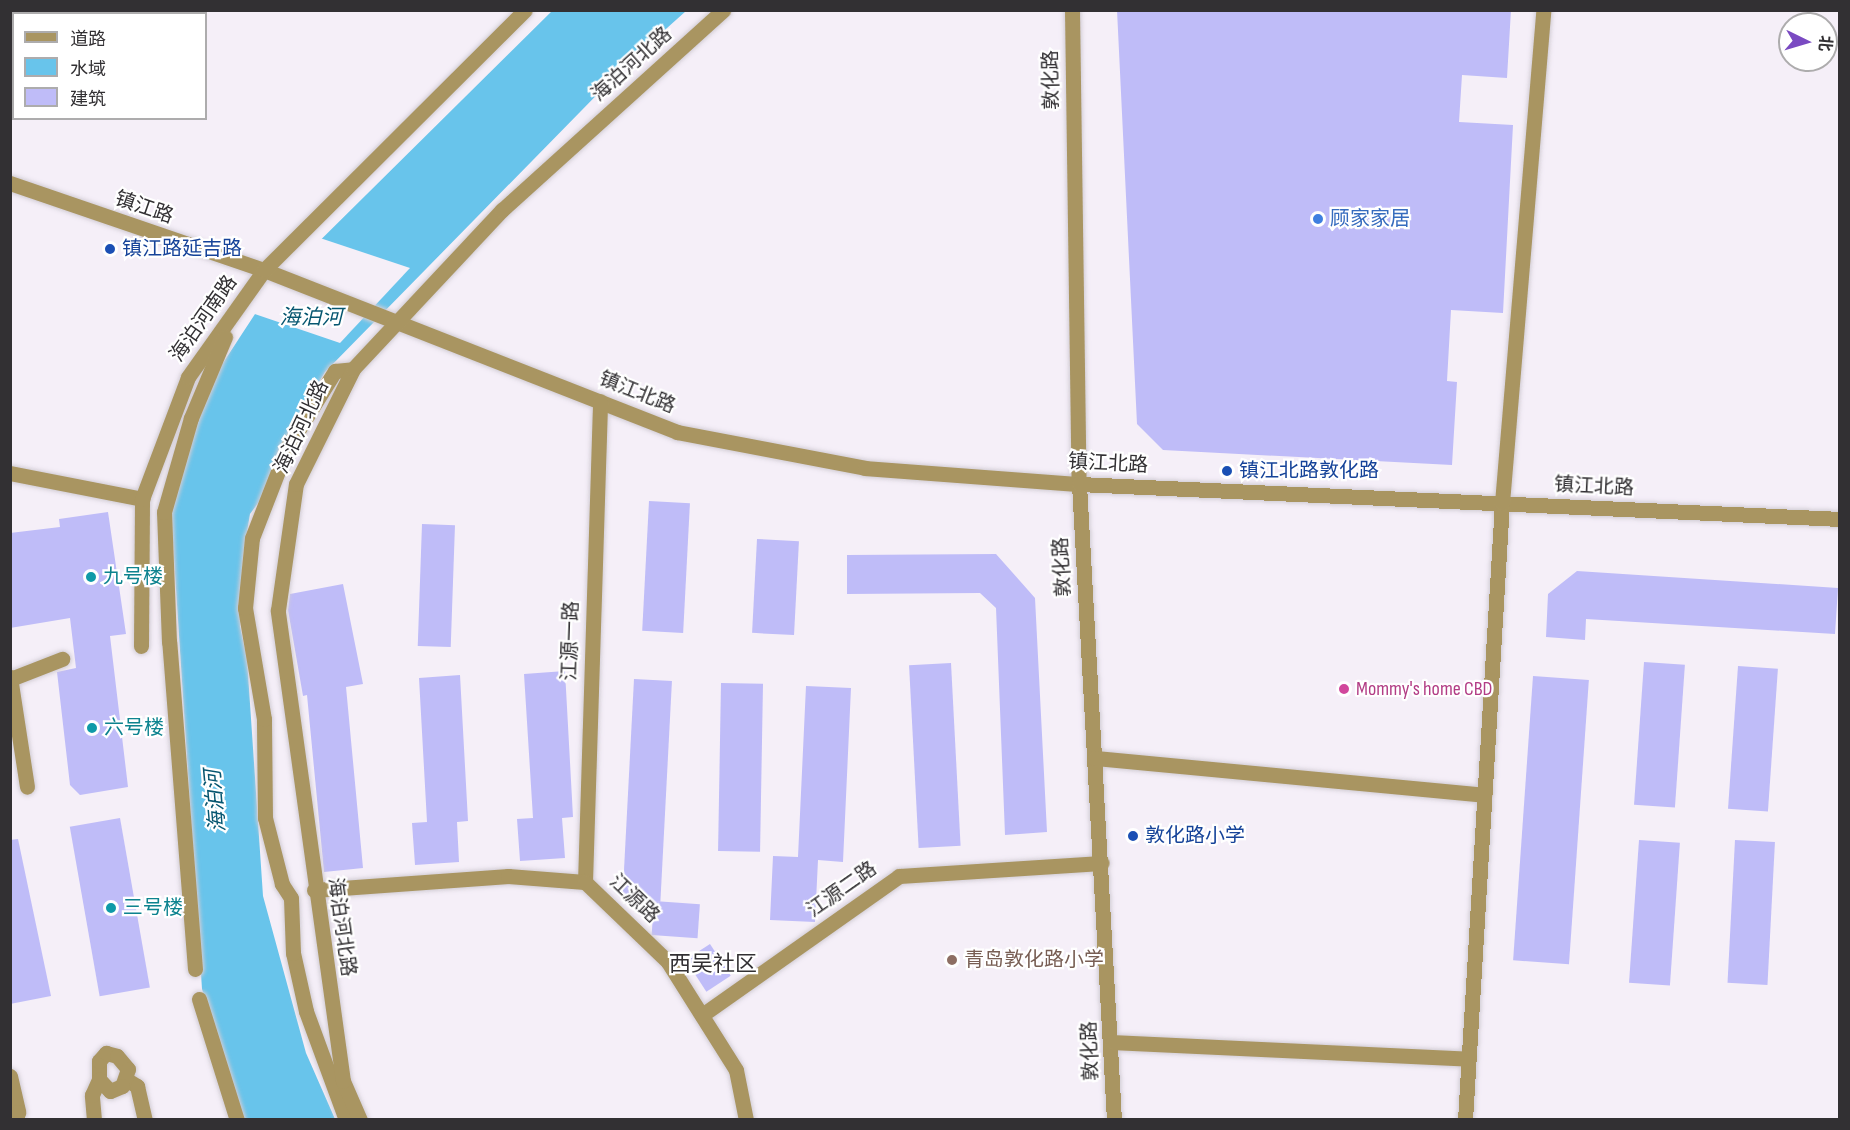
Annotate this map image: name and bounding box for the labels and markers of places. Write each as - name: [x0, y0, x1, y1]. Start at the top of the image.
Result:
- place label: 顾家家居: [1330, 207, 1410, 231]
- marker: 顾家家居: [1311, 212, 1325, 226]
- place label: 镇江路延吉路: [122, 237, 242, 261]
- marker: 镇江路延吉路: [103, 242, 117, 256]
- place label: 镇江北路敦化路: [1239, 459, 1379, 483]
- marker: 镇江北路敦化路: [1220, 464, 1234, 478]
- place label: 九号楼: [103, 565, 163, 589]
- marker: 九号楼: [84, 570, 98, 584]
- place label: Mommy's home CBD: [1356, 677, 1492, 701]
- marker: Mommy's home CBD: [1337, 682, 1351, 696]
- place label: 六号楼: [104, 716, 164, 740]
- marker: 六号楼: [85, 721, 99, 735]
- place label: 敦化路小学: [1145, 824, 1245, 848]
- marker: 敦化路小学: [1126, 829, 1140, 843]
- place label: 三号楼: [123, 896, 183, 920]
- marker: 三号楼: [104, 901, 118, 915]
- place label: 青岛敦化路小学: [964, 948, 1104, 972]
- marker: 青岛敦化路小学: [945, 953, 959, 967]

